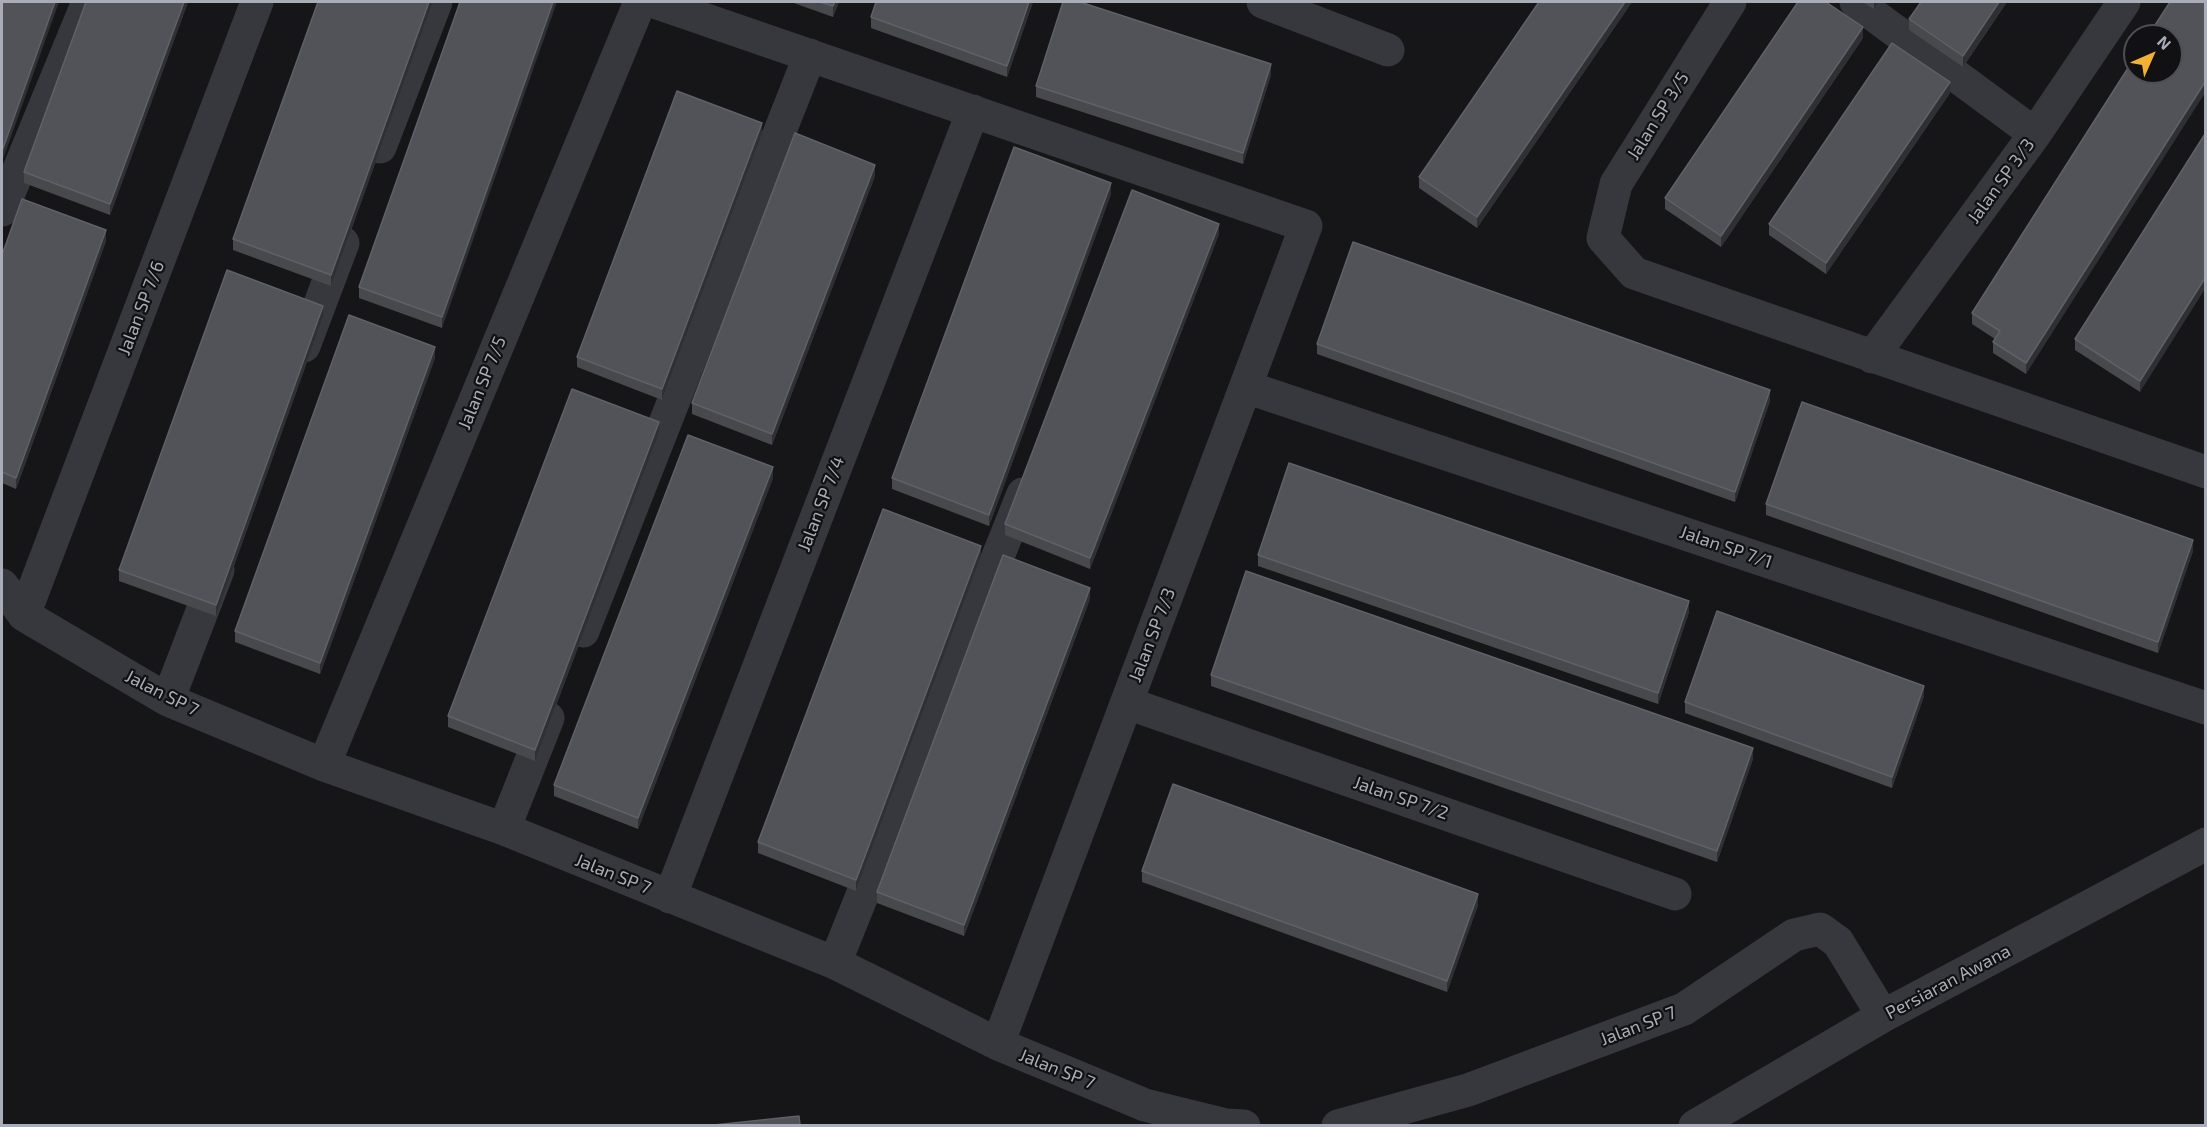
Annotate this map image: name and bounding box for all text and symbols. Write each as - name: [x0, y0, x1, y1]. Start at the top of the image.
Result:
- north arrow: [2123, 24, 2183, 84]
- text: N: [2154, 32, 2175, 53]
- street label: Jalan SP 3/5: [1623, 68, 1693, 164]
- street label: Jalan SP 3/3: [1963, 134, 2039, 228]
- street label: Jalan SP 7/6: [113, 258, 169, 358]
- street label: Jalan SP 7/5: [454, 333, 510, 433]
- street label: Jalan SP 7/4: [793, 453, 849, 555]
- street label: Jalan SP 7/1: [1677, 521, 1775, 573]
- street label: Jalan SP 7/3: [1124, 585, 1180, 685]
- street label: Jalan SP 7: [122, 665, 202, 721]
- street label: Jalan SP 7/2: [1351, 772, 1451, 824]
- street label: Jalan SP 7: [572, 849, 654, 899]
- street label: Persiaran Awana: [1882, 940, 2014, 1024]
- street label: Jalan SP 7: [1597, 1002, 1679, 1050]
- street label: Jalan SP 7: [1016, 1044, 1098, 1094]

